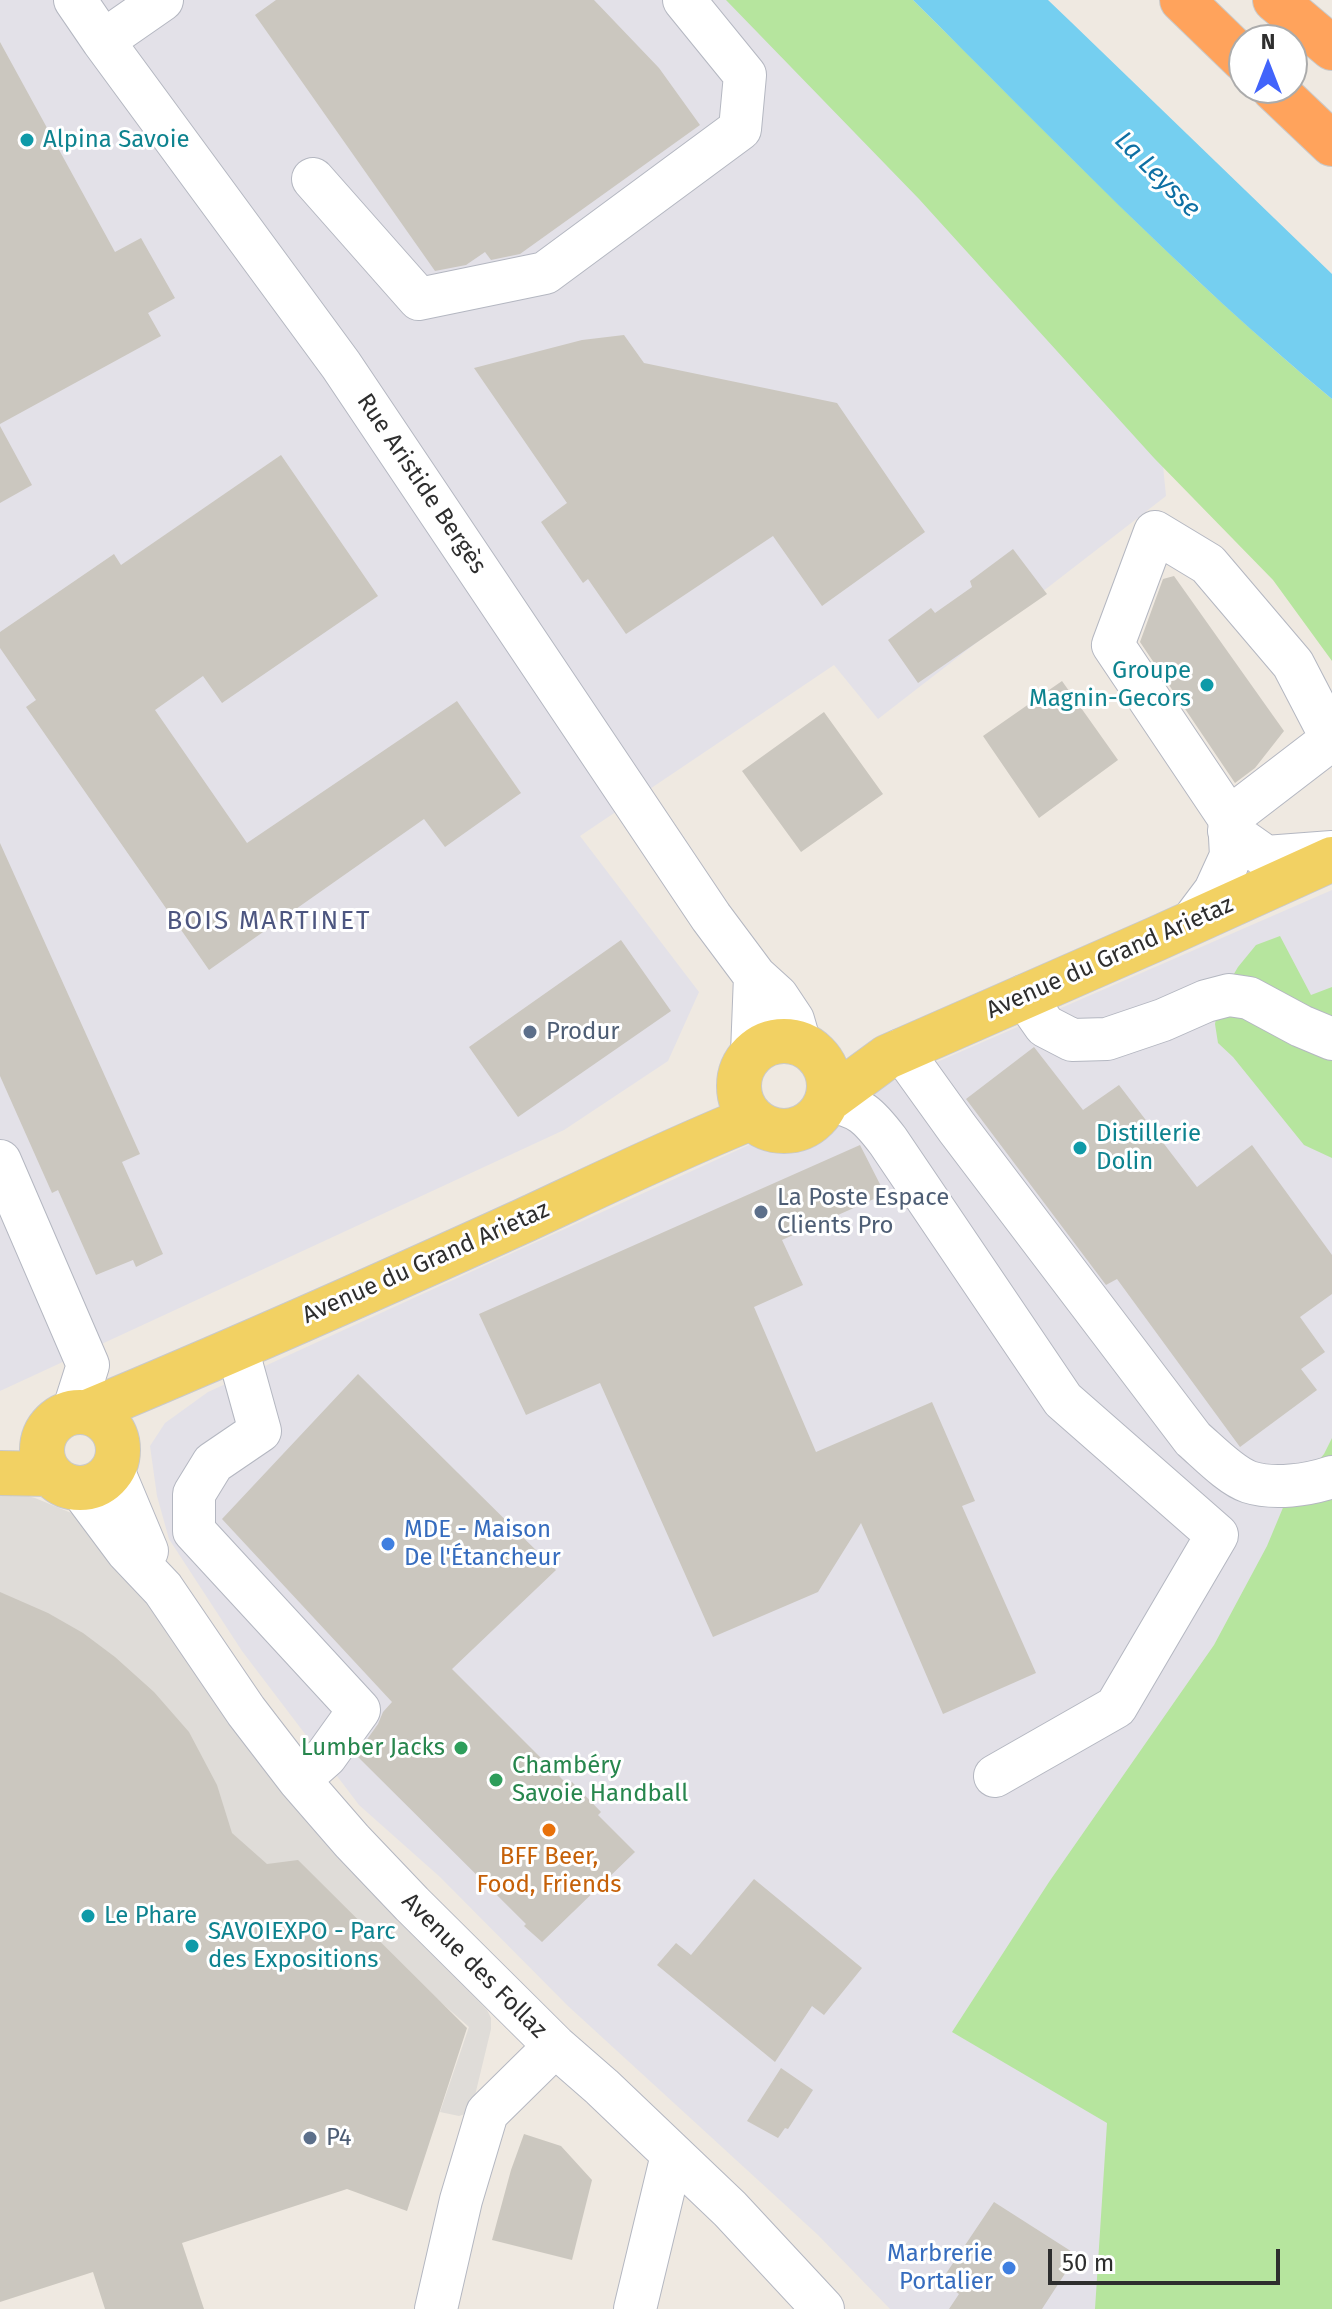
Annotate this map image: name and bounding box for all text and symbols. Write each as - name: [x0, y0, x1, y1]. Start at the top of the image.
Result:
- north arrow: [1228, 24, 1308, 104]
- text: N: [1261, 28, 1275, 55]
- place label: Alpina Savoie: [43, 126, 190, 154]
- water label: La Leysse: [1108, 126, 1206, 224]
- marker: Alpina Savoie: [18, 131, 36, 149]
- street label: Rue Aristide Bergès: [350, 388, 492, 580]
- place label: Groupe Magnin-Gecors: [1029, 657, 1191, 713]
- marker: Groupe Magnin-Gecors: [1198, 676, 1216, 694]
- street label: Avenue du Grand Arietaz: [982, 891, 1238, 1025]
- district label: BOIS MARTINET: [166, 906, 372, 938]
- place label: Produr: [546, 1018, 620, 1046]
- marker: Produr: [521, 1023, 539, 1041]
- place label: Distillerie Dolin: [1096, 1120, 1201, 1176]
- marker: Distillerie Dolin: [1071, 1139, 1089, 1157]
- place label: La Poste Espace Clients Pro: [777, 1184, 949, 1240]
- street label: Avenue du Grand Arietaz: [298, 1196, 554, 1330]
- marker: La Poste Espace Clients Pro: [752, 1203, 770, 1221]
- place label: MDE - Maison De l'Étancheur: [404, 1516, 561, 1572]
- marker: MDE - Maison De l'Étancheur: [379, 1535, 397, 1553]
- place label: Lumber Jacks: [301, 1734, 445, 1762]
- marker: Lumber Jacks: [452, 1739, 470, 1757]
- place label: Chambéry Savoie Handball: [512, 1752, 688, 1808]
- marker: Chambéry Savoie Handball: [487, 1771, 505, 1789]
- marker: BFF Beer, Food, Friends: [540, 1821, 558, 1839]
- place label: BFF Beer, Food, Friends: [476, 1843, 622, 1899]
- street label: Avenue des Follaz: [395, 1887, 553, 2045]
- place label: Le Phare: [104, 1902, 197, 1930]
- marker: Le Phare: [79, 1907, 97, 1925]
- place label: SAVOIEXPO - Parc des Expositions: [208, 1918, 396, 1974]
- marker: SAVOIEXPO - Parc des Expositions: [183, 1937, 201, 1955]
- place label: P4: [326, 2124, 352, 2152]
- marker: P4: [301, 2129, 319, 2147]
- scale bar: [1052, 2233, 1284, 2283]
- place label: Marbrerie Portalier: [887, 2240, 993, 2296]
- text: 50 m: [1062, 2249, 1114, 2277]
- marker: Marbrerie Portalier: [1000, 2259, 1018, 2277]

